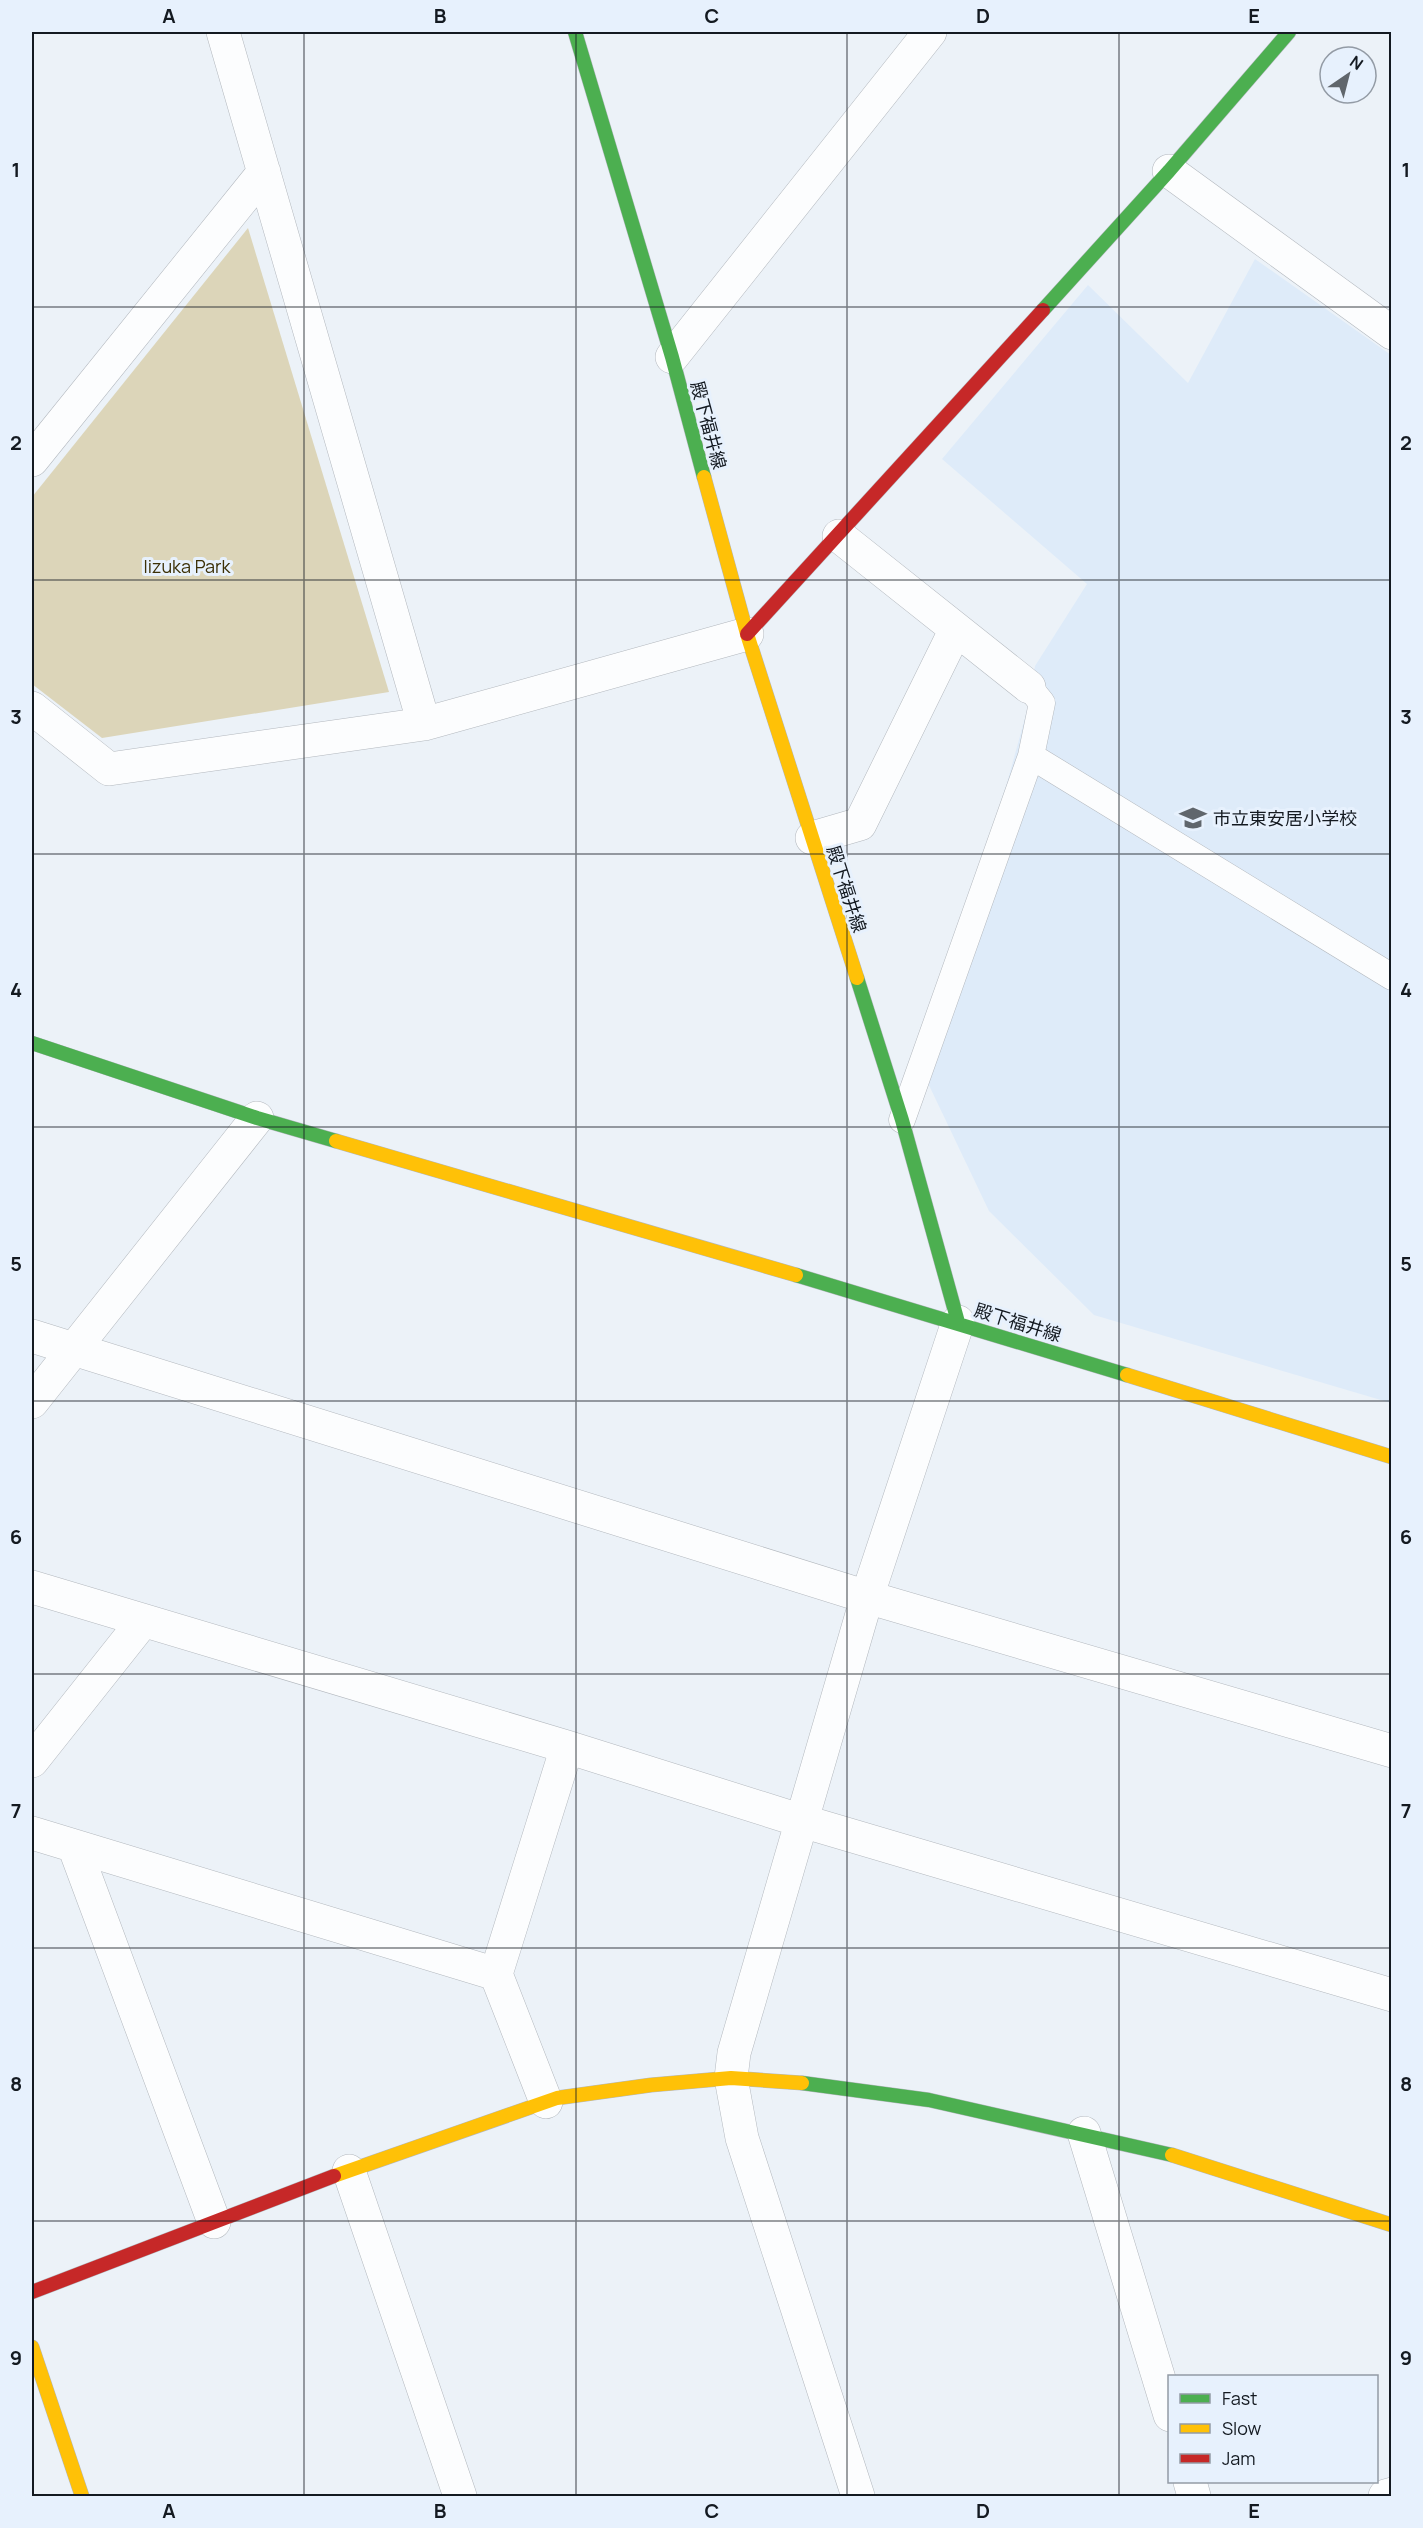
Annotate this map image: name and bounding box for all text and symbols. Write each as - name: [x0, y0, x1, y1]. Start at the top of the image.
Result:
- text: A: [162, 2, 176, 29]
- text: B: [434, 2, 447, 29]
- text: C: [705, 2, 719, 29]
- text: D: [976, 2, 990, 29]
- text: E: [1248, 2, 1260, 29]
- north arrow: [1318, 45, 1378, 105]
- text: N: [1346, 50, 1368, 75]
- text: 1: [12, 156, 20, 183]
- text: 1: [1402, 156, 1410, 183]
- street label: 殿下福井線: [686, 378, 732, 472]
- text: 2: [10, 429, 22, 456]
- text: 2: [1400, 429, 1412, 456]
- park label: Iizuka Park: [143, 554, 232, 578]
- text: 3: [10, 703, 22, 730]
- text: 3: [1400, 703, 1412, 730]
- school or university icon: 市立東安居小学校: [1178, 803, 1208, 833]
- place label: 市立東安居小学校: [1213, 806, 1357, 830]
- street label: 殿下福井線: [822, 842, 872, 936]
- text: 4: [10, 976, 22, 1003]
- text: 4: [1400, 976, 1412, 1003]
- text: 5: [10, 1250, 22, 1277]
- text: 5: [1400, 1250, 1412, 1277]
- street label: 殿下福井線: [971, 1297, 1065, 1347]
- text: 6: [10, 1523, 22, 1550]
- text: 6: [1400, 1523, 1412, 1550]
- text: 7: [11, 1797, 21, 1824]
- text: 7: [1401, 1797, 1411, 1824]
- text: 8: [10, 2070, 22, 2097]
- text: 8: [1400, 2070, 1412, 2097]
- text: 9: [10, 2344, 22, 2371]
- text: 9: [1400, 2344, 1412, 2371]
- legend: [1168, 2375, 1378, 2483]
- text: Fast: [1222, 2386, 1257, 2410]
- text: Slow: [1222, 2416, 1262, 2440]
- text: Jam: [1222, 2446, 1256, 2470]
- text: A: [162, 2497, 176, 2524]
- text: B: [434, 2497, 447, 2524]
- text: C: [705, 2497, 719, 2524]
- text: D: [976, 2497, 990, 2524]
- text: E: [1248, 2497, 1260, 2524]

